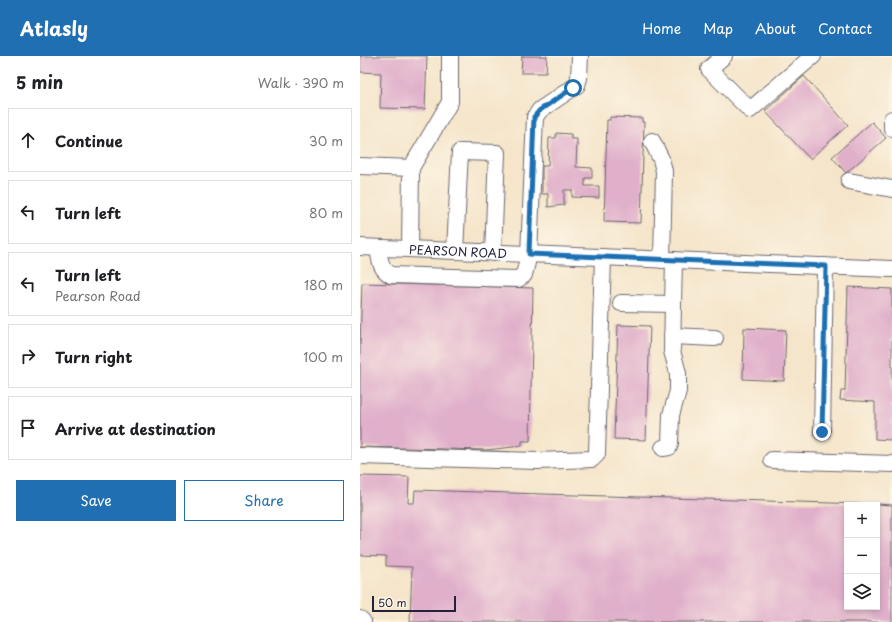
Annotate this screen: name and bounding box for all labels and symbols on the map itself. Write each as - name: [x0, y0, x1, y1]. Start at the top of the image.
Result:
- route start: [564, 79, 582, 97]
- street label: PEARSON ROAD: [408, 240, 507, 262]
- route end: [813, 423, 831, 441]
- scale bar: [372, 594, 456, 613]

